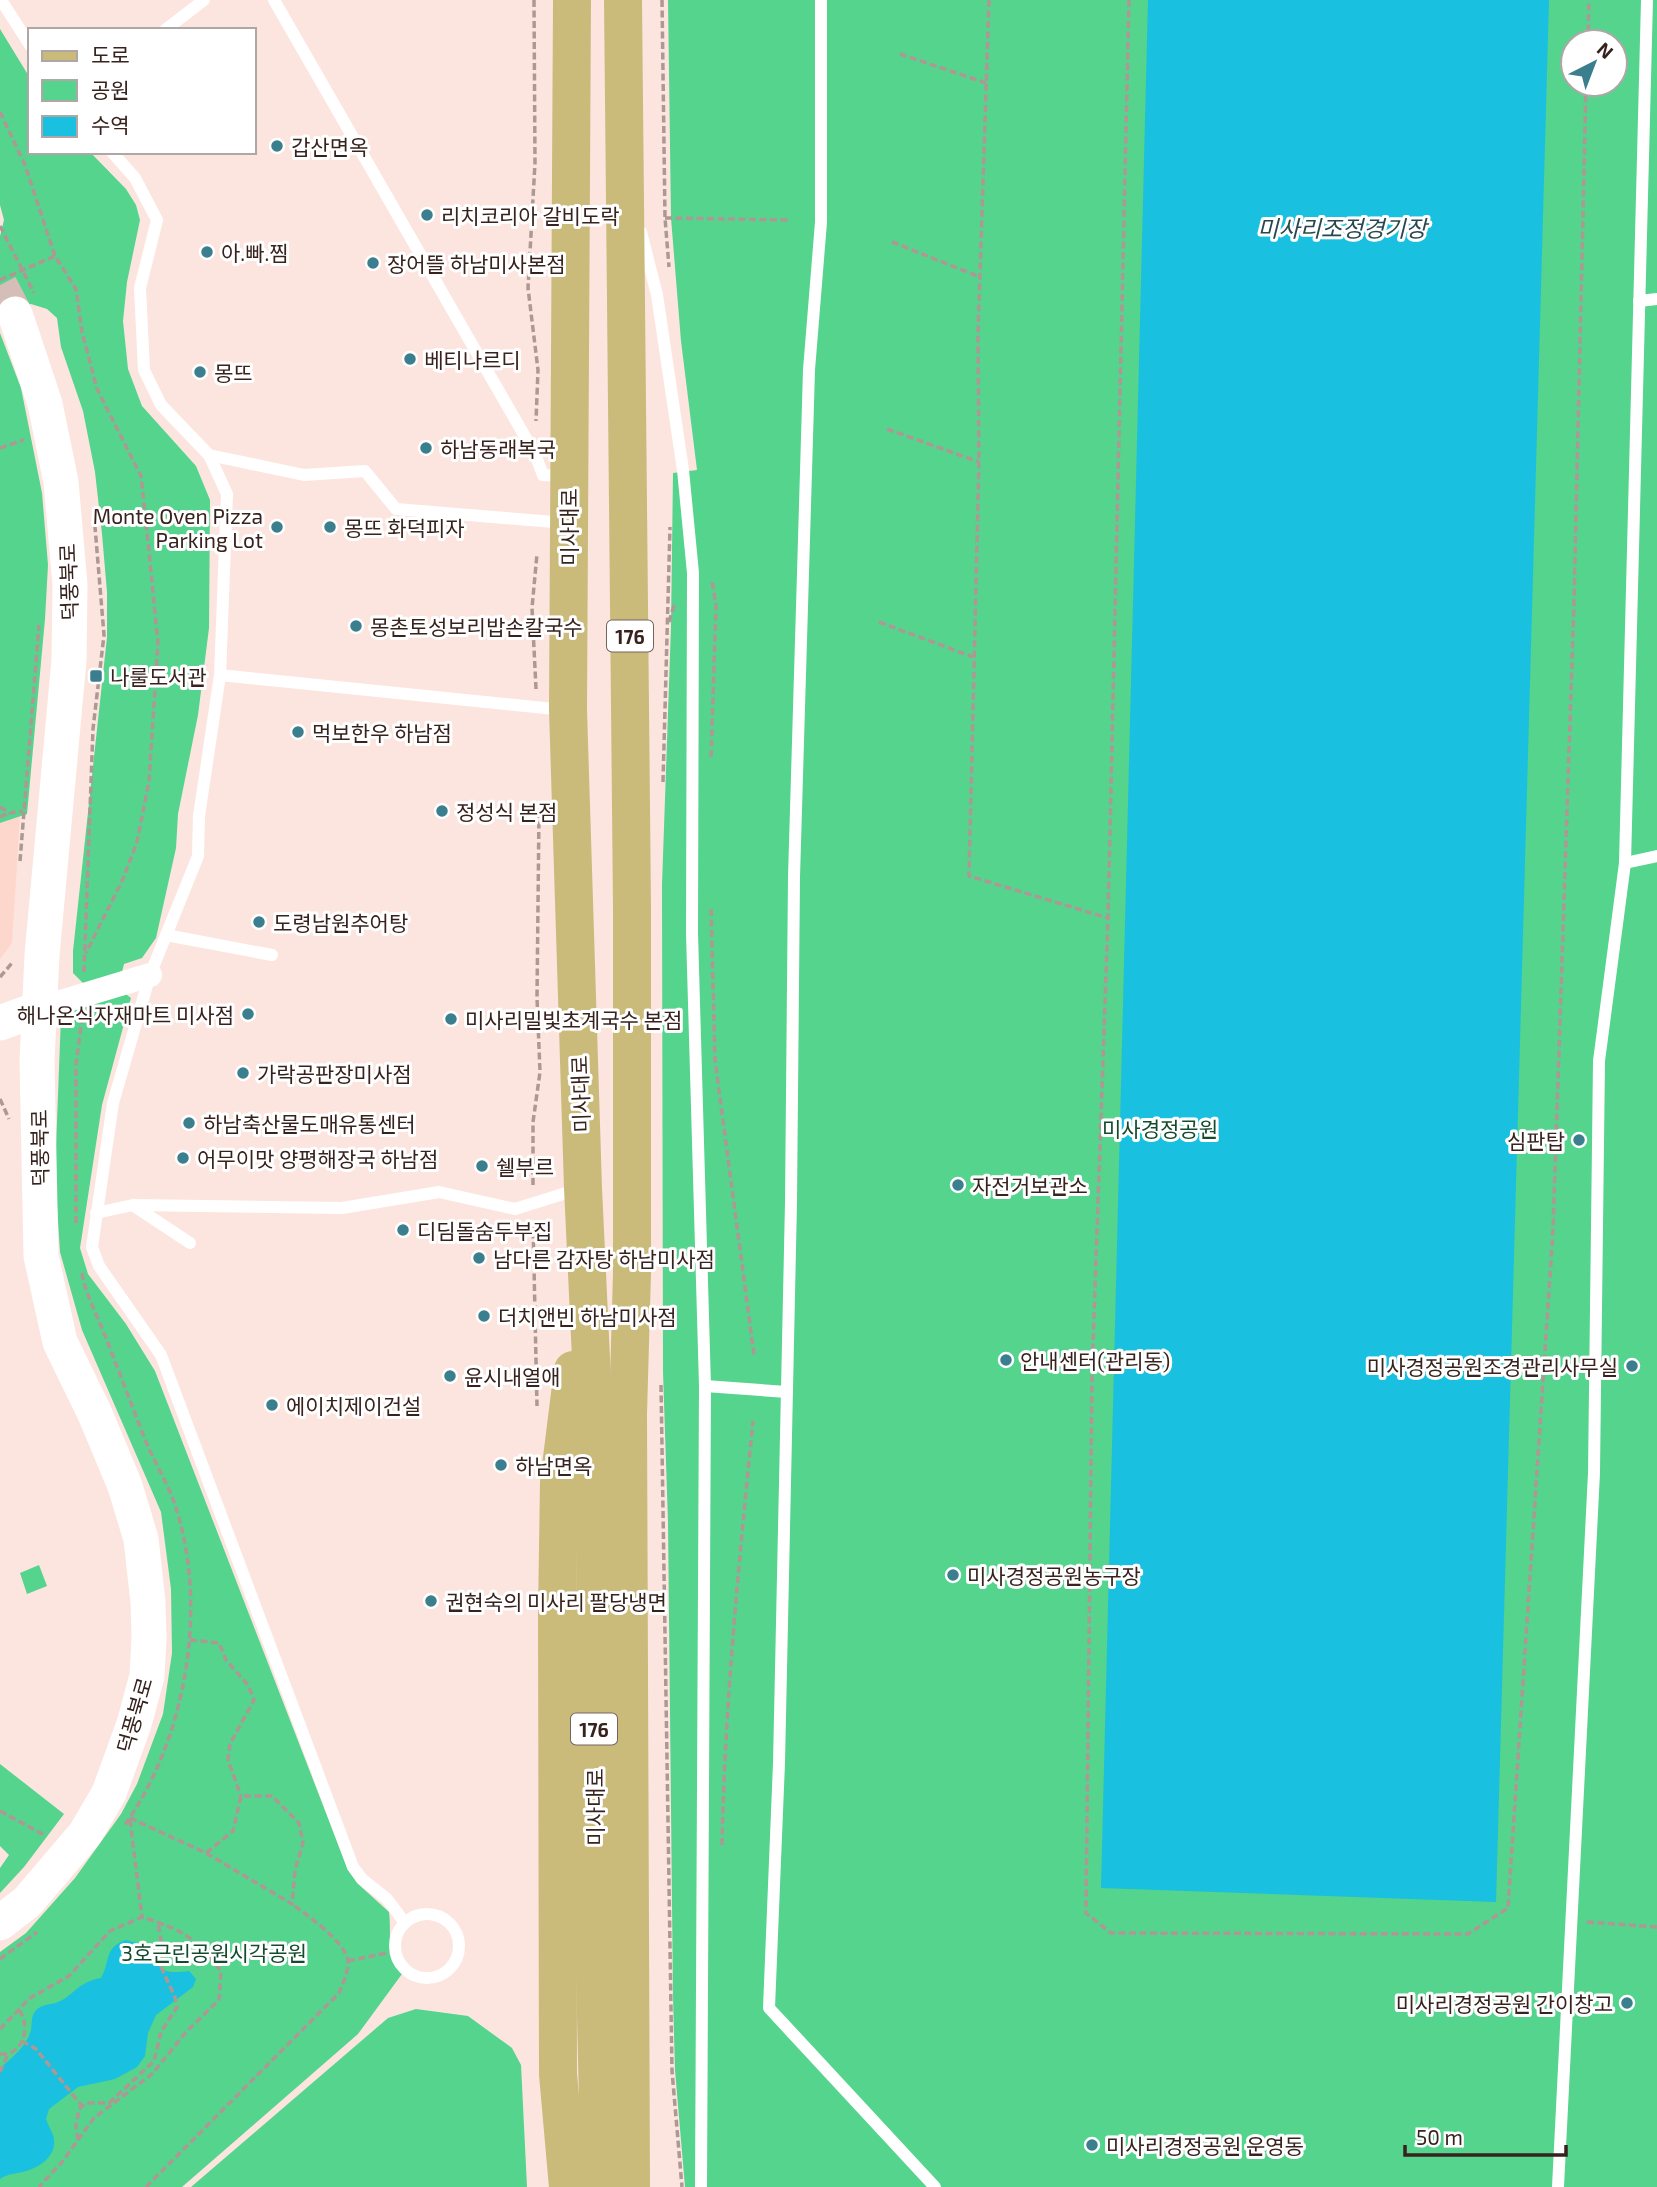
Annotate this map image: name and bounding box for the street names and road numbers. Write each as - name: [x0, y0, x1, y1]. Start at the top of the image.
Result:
- street label: 미사대로: [556, 488, 581, 566]
- street label: 덕풍북로: [54, 543, 82, 621]
- road number: 176: [607, 621, 653, 652]
- street label: 미사대로: [566, 1055, 594, 1133]
- street label: 덕풍북로: [26, 1109, 52, 1187]
- street label: 덕풍북로: [111, 1674, 157, 1756]
- road number: 176: [571, 1714, 617, 1744]
- street label: 미사대로: [582, 1768, 607, 1846]

